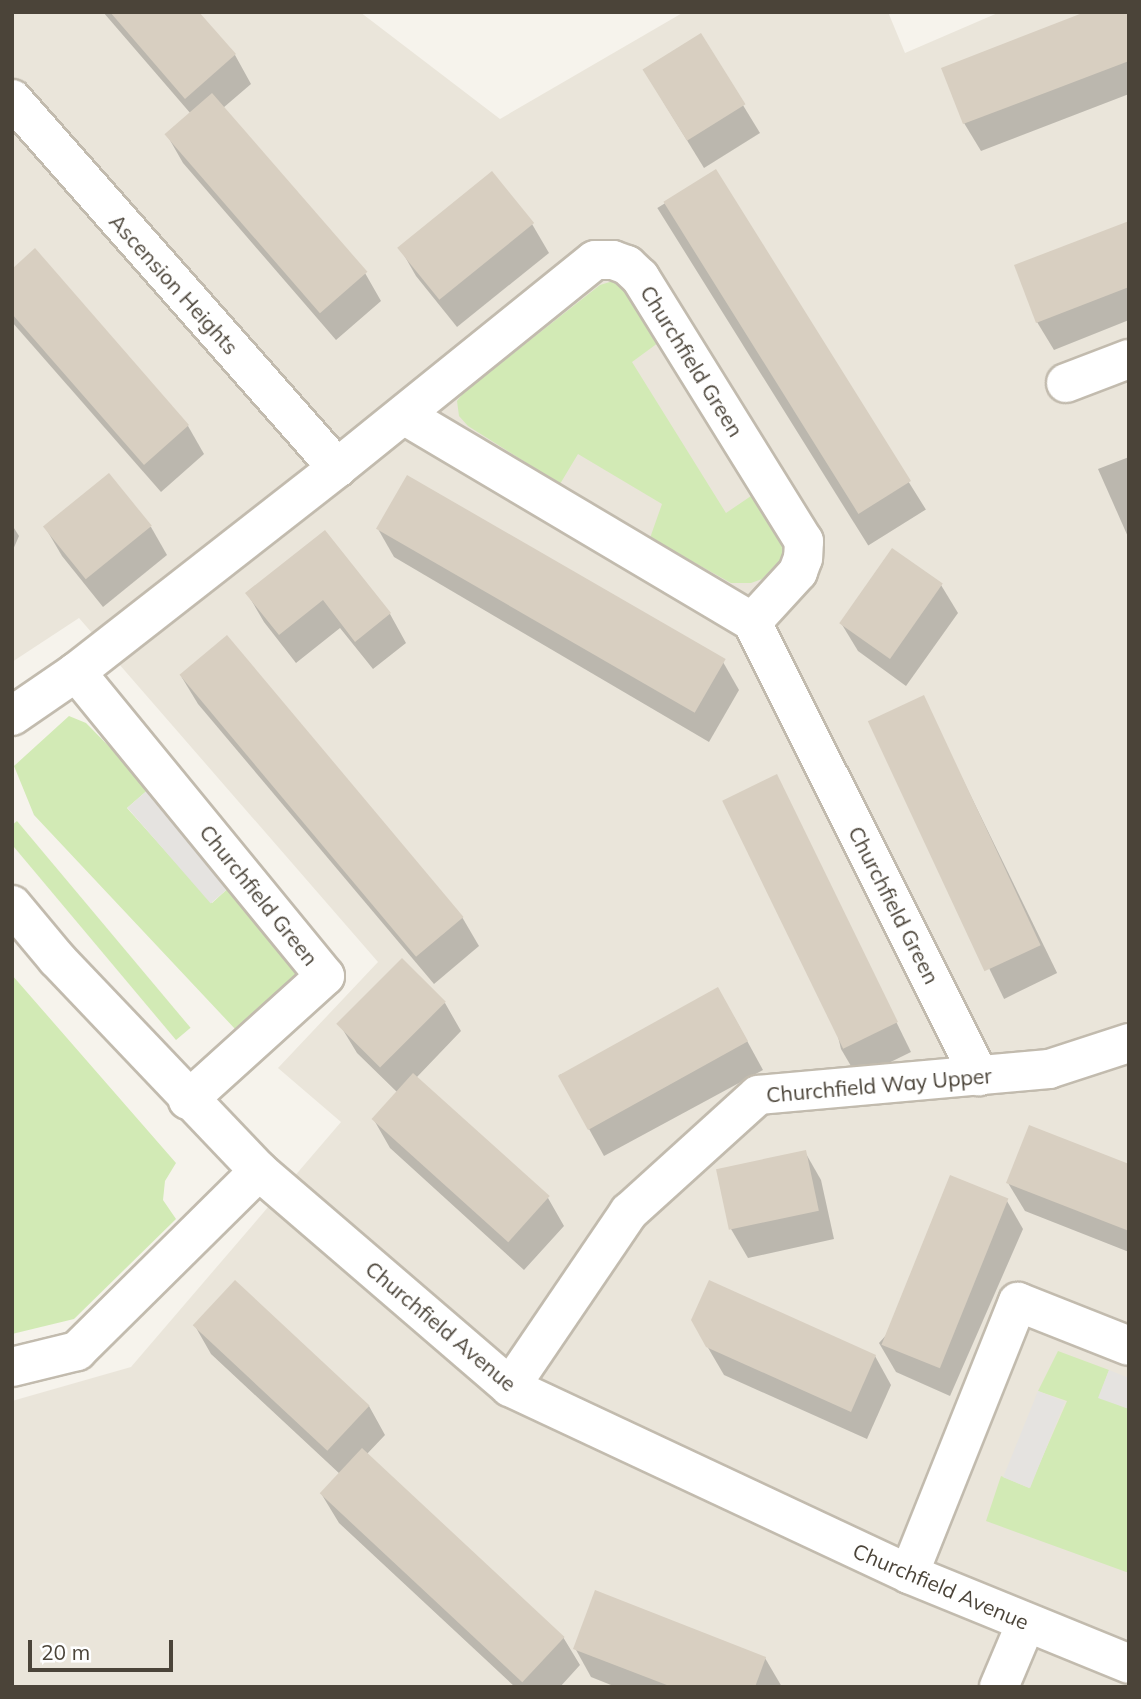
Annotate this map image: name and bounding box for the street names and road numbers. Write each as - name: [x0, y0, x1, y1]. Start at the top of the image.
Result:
- street label: Ascension Heights: [104, 209, 244, 359]
- street label: Churchfield Green: [635, 281, 749, 441]
- street label: Churchfield Green: [195, 820, 323, 970]
- street label: Churchfield Green: [843, 822, 945, 988]
- street label: Churchfield Way Upper: [765, 1063, 993, 1107]
- street label: Churchfield Avenue: [361, 1256, 521, 1396]
- street label: Churchfield Avenue: [849, 1538, 1033, 1634]

